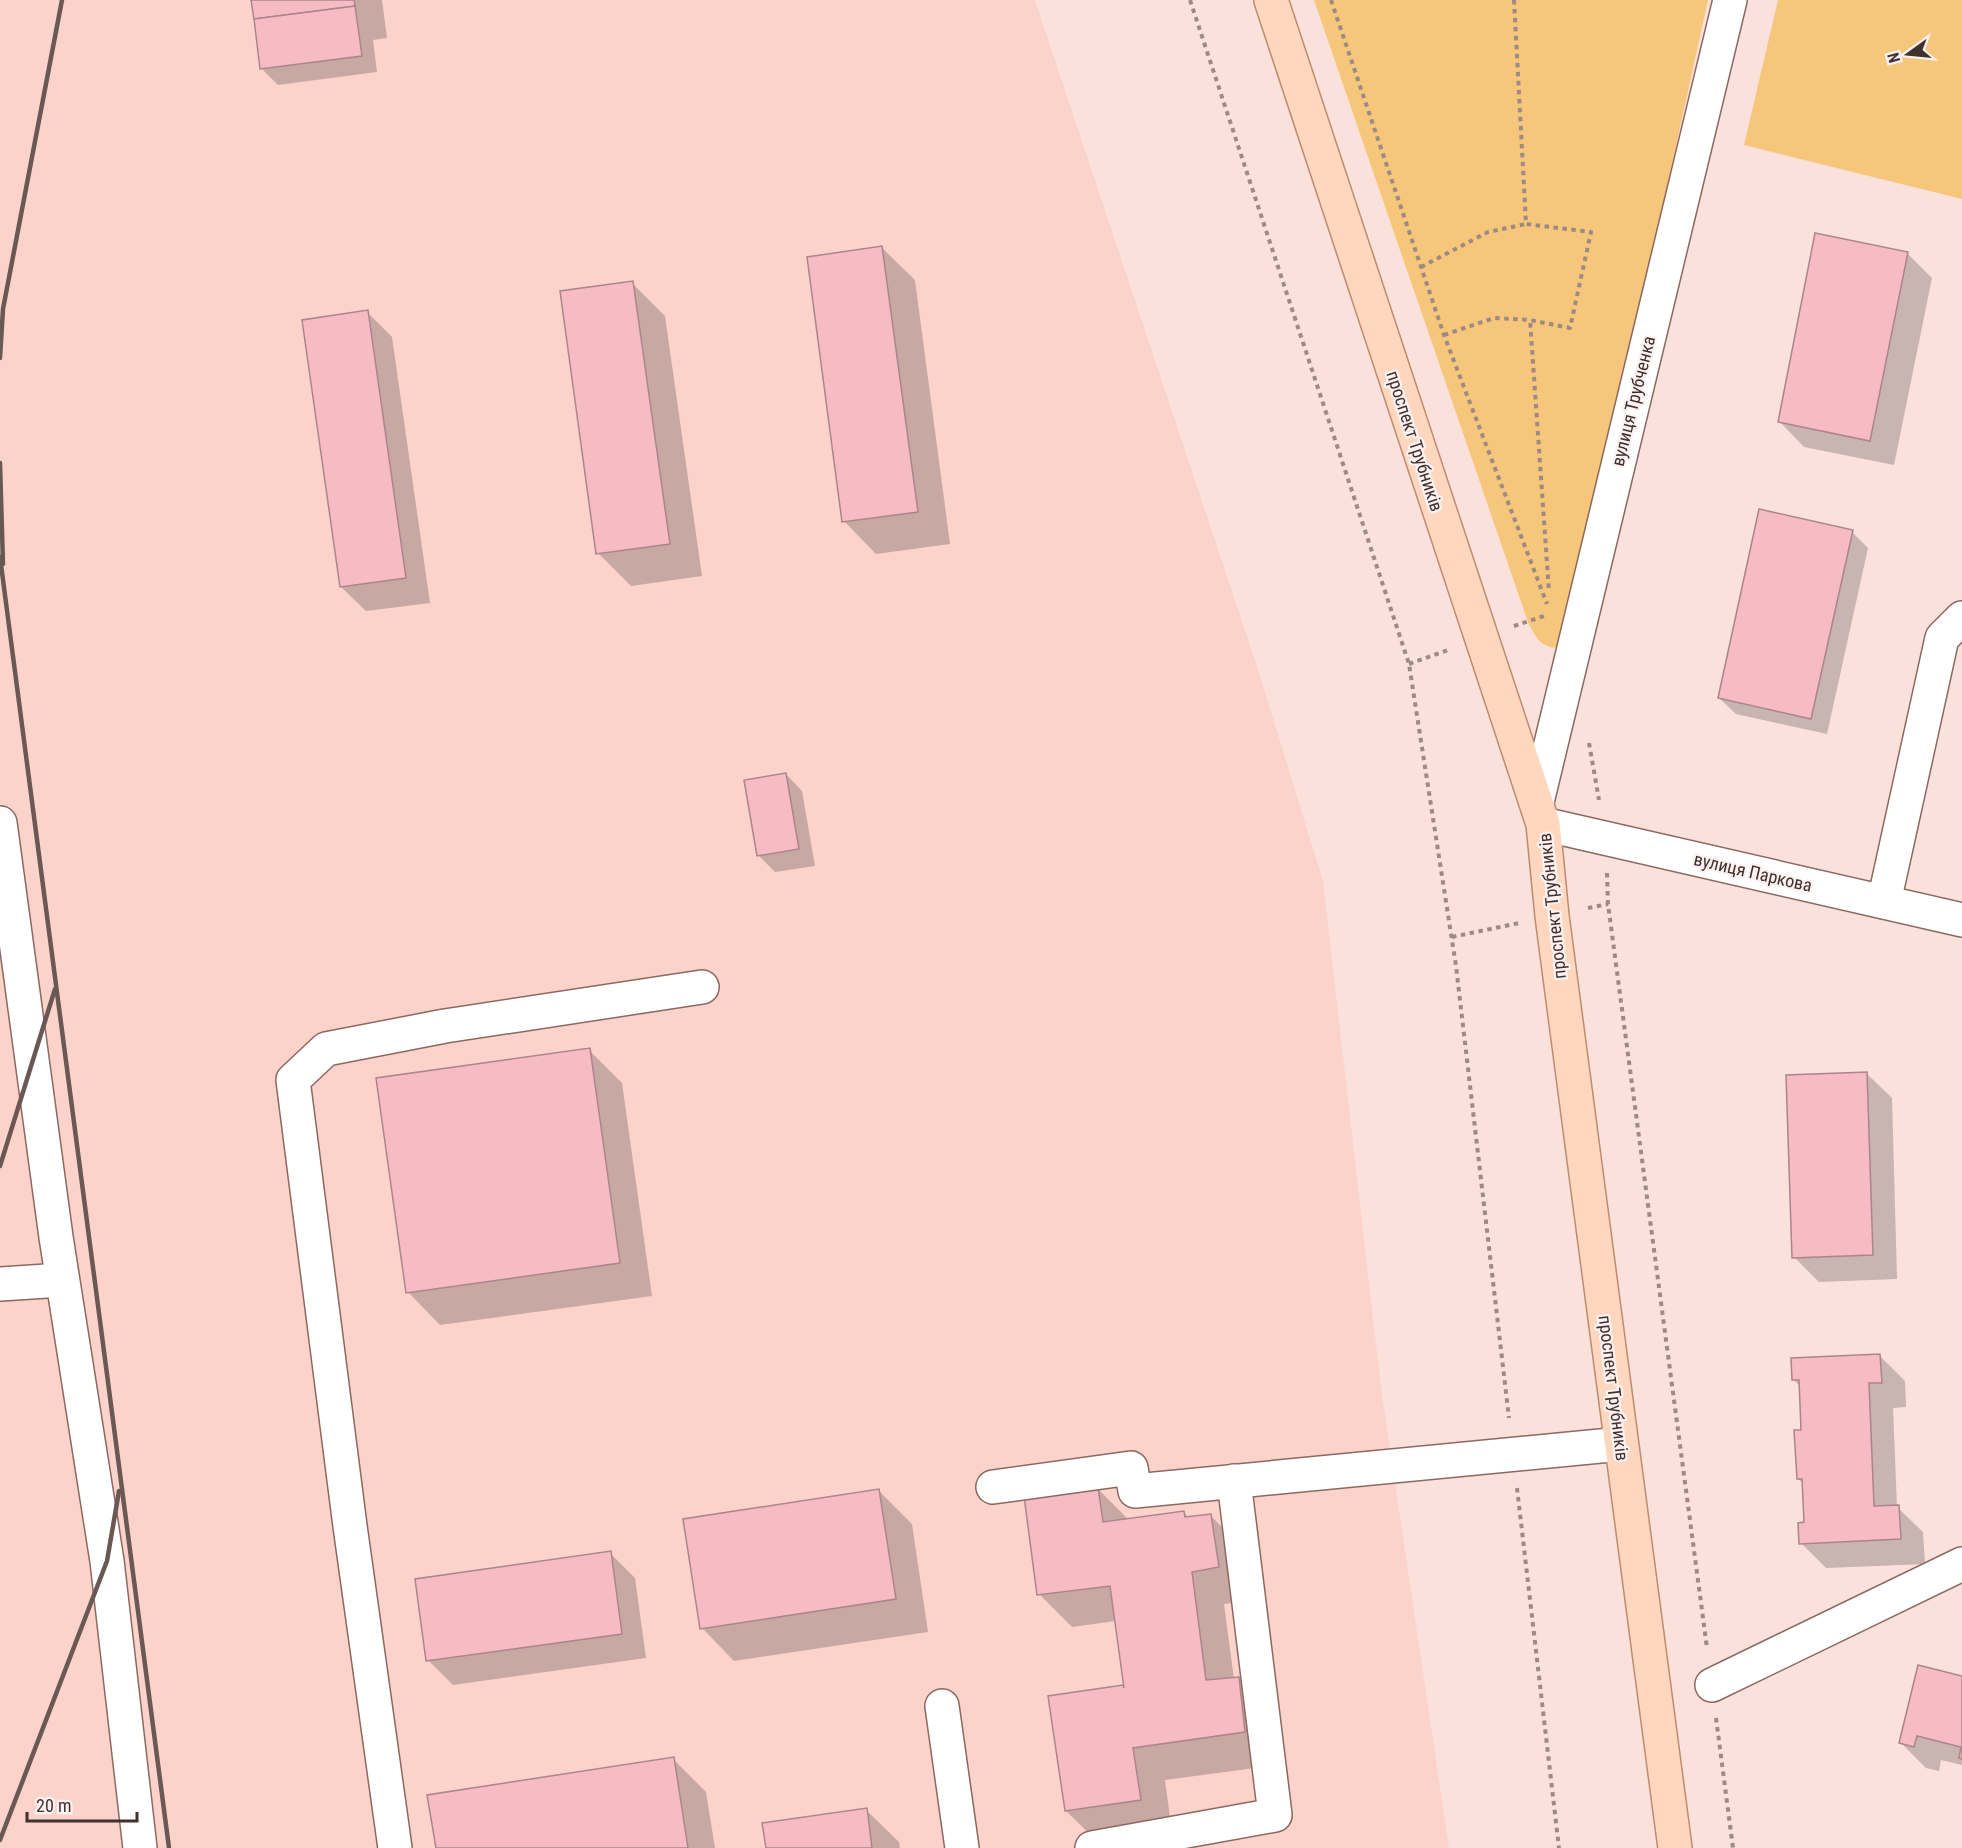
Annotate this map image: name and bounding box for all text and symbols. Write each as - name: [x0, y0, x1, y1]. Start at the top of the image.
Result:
- north arrow: [1878, 24, 1938, 84]
- text: N: [1884, 51, 1904, 65]
- street label: вулиця Трубченка: [1607, 334, 1659, 468]
- street label: проспект Трубників: [1382, 368, 1448, 514]
- street label: проспект Трубників: [1534, 832, 1570, 980]
- street label: вулиця Паркова: [1692, 848, 1814, 896]
- street label: проспект Трубників: [1595, 1314, 1633, 1462]
- scale bar: [27, 1785, 136, 1823]
- text: 20 m: [36, 1795, 71, 1816]

